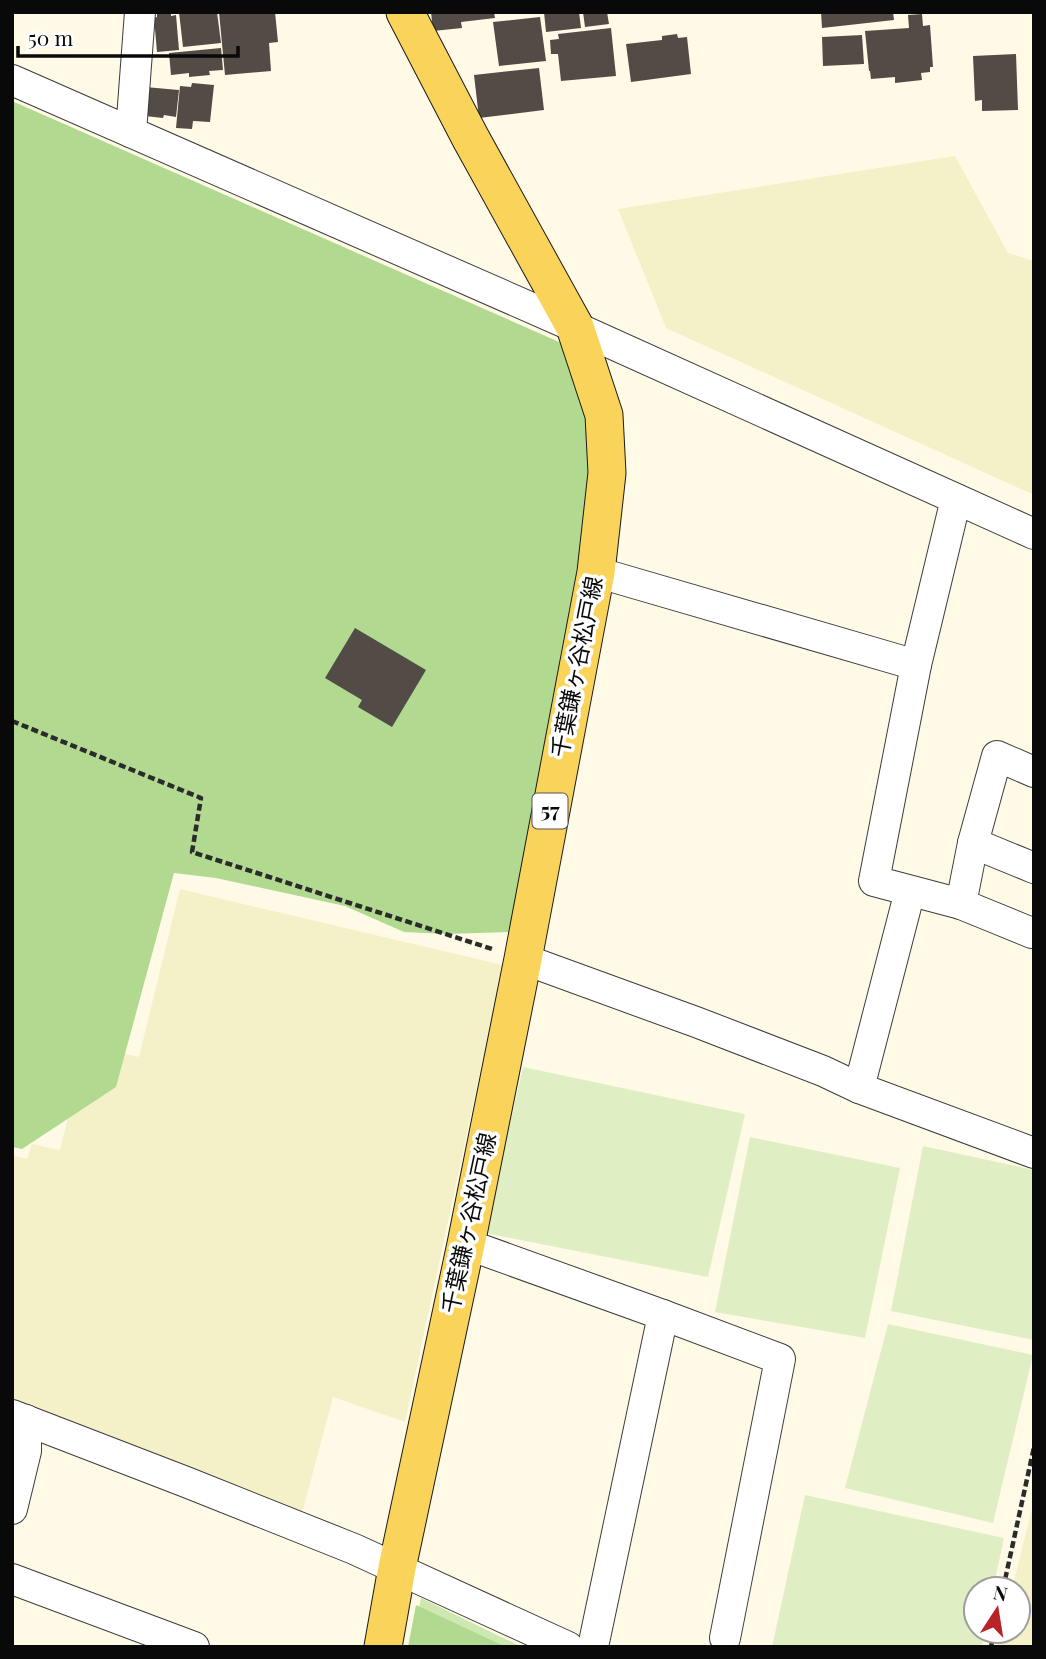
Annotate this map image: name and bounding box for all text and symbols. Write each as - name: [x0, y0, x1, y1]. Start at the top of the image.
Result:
- scale bar: [18, 14, 238, 58]
- text: 50 m: [28, 23, 74, 51]
- street label: 千葉鎌ヶ谷松戸線: [543, 573, 608, 760]
- road number: 57: [532, 794, 568, 828]
- street label: 千葉鎌ヶ谷松戸線: [433, 1129, 502, 1316]
- north arrow: [962, 1575, 1032, 1645]
- text: N: [991, 1578, 1010, 1607]

